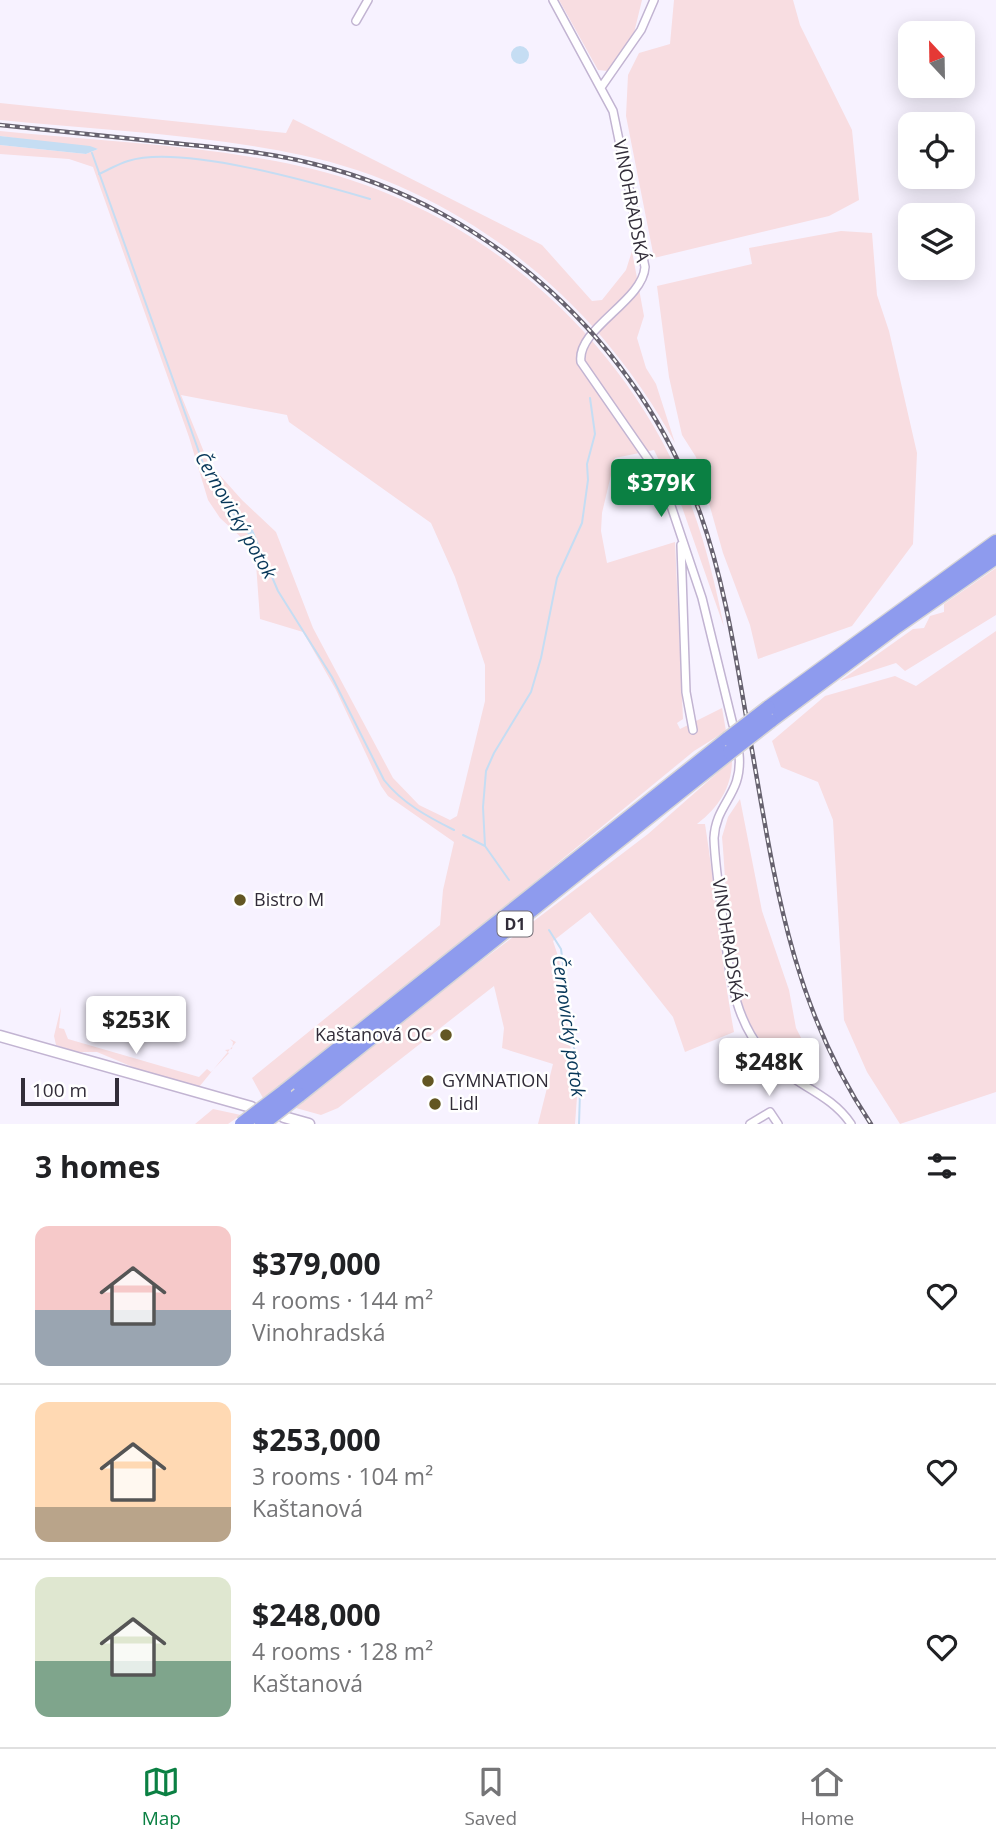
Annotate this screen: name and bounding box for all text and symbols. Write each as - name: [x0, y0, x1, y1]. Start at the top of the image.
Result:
- north arrow: [898, 21, 975, 98]
- map controls: [898, 21, 975, 280]
- button: locate: [898, 112, 975, 189]
- street label: VINOHRADSKÁ: [608, 137, 656, 265]
- button: layers: [898, 203, 975, 280]
- water label: Černovický potok: [189, 447, 283, 584]
- pin: $379K: [612, 460, 710, 519]
- text: $379K: [627, 466, 695, 498]
- street label: VINOHRADSKÁ: [707, 877, 751, 1004]
- place label: Bistro M: [254, 887, 324, 911]
- marker: Bistro M: [232, 892, 248, 908]
- road number: D1: [498, 912, 532, 936]
- water label: Černovický potok: [546, 953, 592, 1099]
- pin: $253K: [87, 996, 185, 1056]
- text: $253K: [102, 1003, 170, 1035]
- place label: Kaštanová OC: [315, 1022, 432, 1046]
- marker: Kaštanová OC: [438, 1027, 454, 1043]
- pin: $248K: [720, 1038, 818, 1098]
- text: $248K: [735, 1045, 803, 1077]
- place label: GYMNATION: [442, 1068, 549, 1092]
- marker: GYMNATION: [420, 1073, 436, 1089]
- scale bar: [21, 1075, 119, 1107]
- text: 100 m: [32, 1077, 87, 1103]
- place label: Lidl: [449, 1091, 479, 1115]
- marker: Lidl: [427, 1096, 443, 1112]
- text: 3 homes: [35, 1146, 160, 1187]
- icon: filters: [923, 1147, 961, 1185]
- text: $379,000: [252, 1243, 381, 1284]
- icon: home: [91, 1254, 175, 1338]
- icon: heart: [923, 1277, 961, 1315]
- text: 4 rooms · 144 m²: [252, 1284, 433, 1316]
- text: Vinohradská: [252, 1316, 386, 1348]
- text: $253,000: [252, 1419, 381, 1460]
- icon: home: [91, 1430, 175, 1514]
- icon: heart: [923, 1453, 961, 1491]
- text: 3 rooms · 104 m²: [252, 1460, 433, 1492]
- text: Kaštanová: [252, 1492, 363, 1524]
- text: $248,000: [252, 1594, 381, 1635]
- icon: home: [91, 1605, 175, 1689]
- icon: heart: [923, 1628, 961, 1666]
- text: 4 rooms · 128 m²: [252, 1635, 433, 1667]
- text: Kaštanová: [252, 1667, 363, 1699]
- tab: Map: [142, 1763, 181, 1831]
- tab: Saved: [464, 1763, 517, 1831]
- tab: Home: [801, 1763, 854, 1831]

